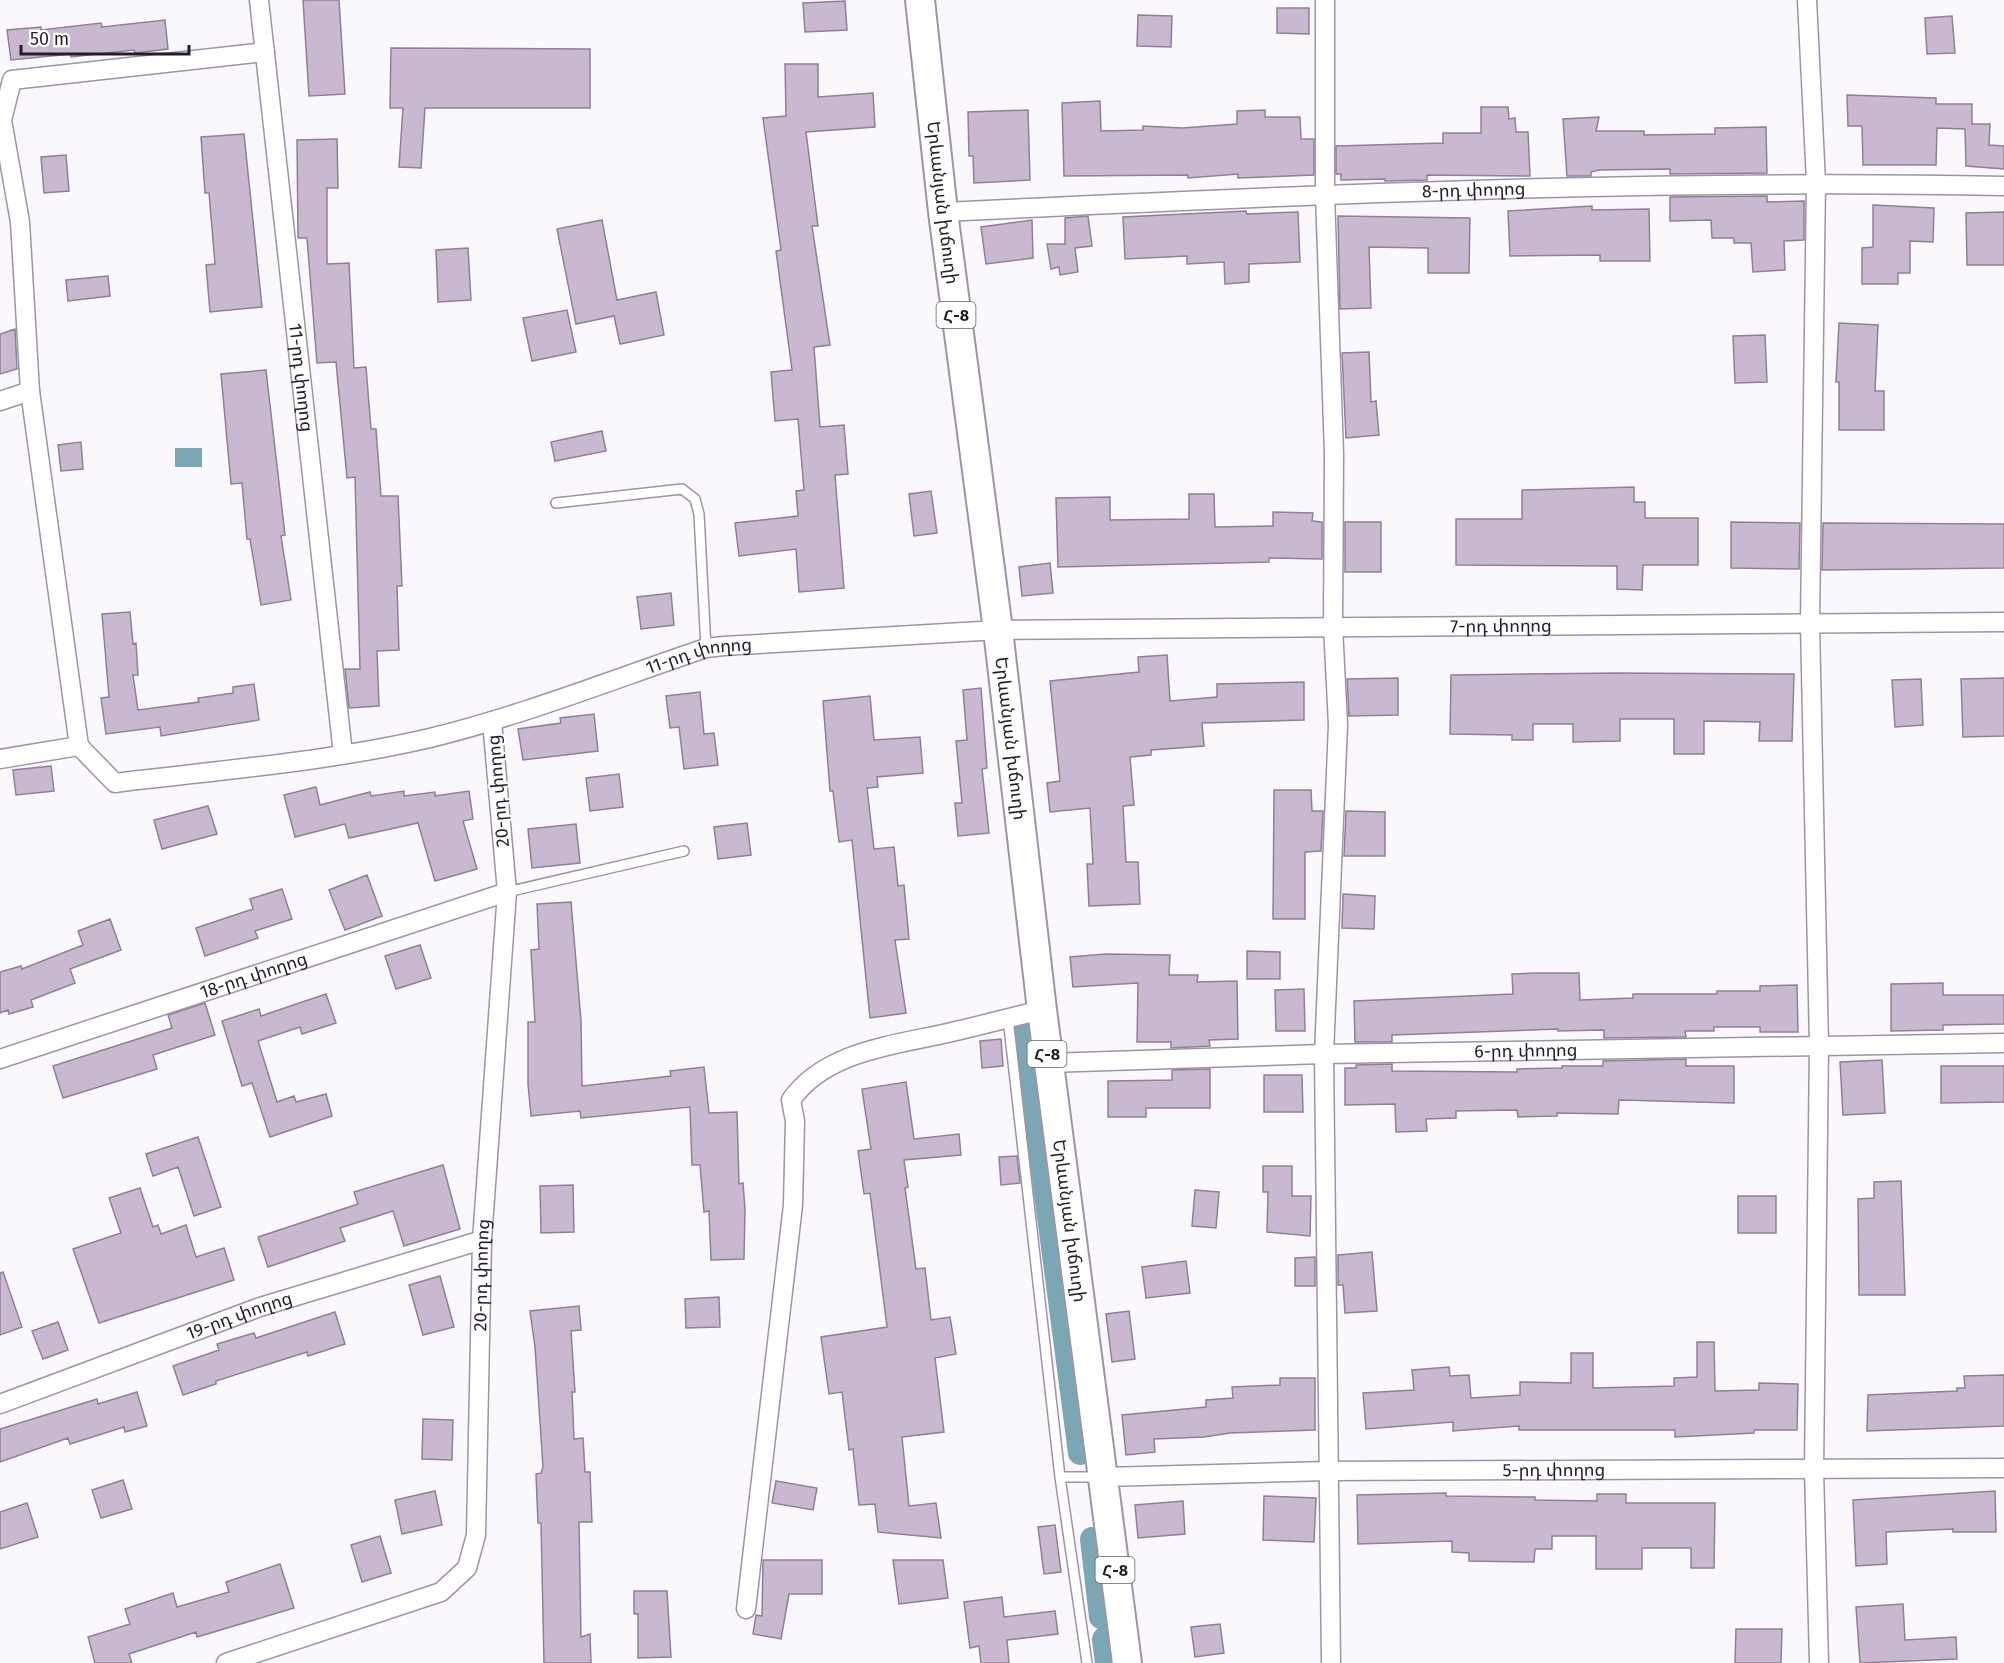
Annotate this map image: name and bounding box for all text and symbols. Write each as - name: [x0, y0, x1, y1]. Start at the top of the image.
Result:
- scale bar: [21, 18, 189, 56]
- text: 50 m: [30, 28, 69, 50]
- street label: Երևանյան խճուղի: [922, 120, 963, 286]
- street label: 8-րդ փողոց: [1421, 178, 1526, 203]
- road number: Հ-8: [936, 302, 976, 328]
- street label: 11-րդ փողոց: [284, 322, 318, 433]
- street label: 7-րդ փողոց: [1450, 615, 1552, 637]
- street label: 11-րդ փողոց: [643, 633, 753, 679]
- street label: Երևանյան խճուղի: [990, 656, 1031, 821]
- street label: 20-րդ փողոց: [482, 734, 514, 848]
- street label: 18-րդ փողոց: [197, 948, 310, 1003]
- street label: 6-րդ փողոց: [1474, 1039, 1578, 1063]
- road number: Հ-8: [1028, 1041, 1066, 1067]
- street label: Երևանյան խճուղի: [1048, 1138, 1091, 1304]
- street label: 20-րդ փողոց: [469, 1218, 494, 1332]
- street label: 19-րդ փողոց: [183, 1287, 295, 1345]
- street label: 5-րդ փողոց: [1502, 1459, 1605, 1481]
- road number: Հ-8: [1096, 1557, 1134, 1583]

